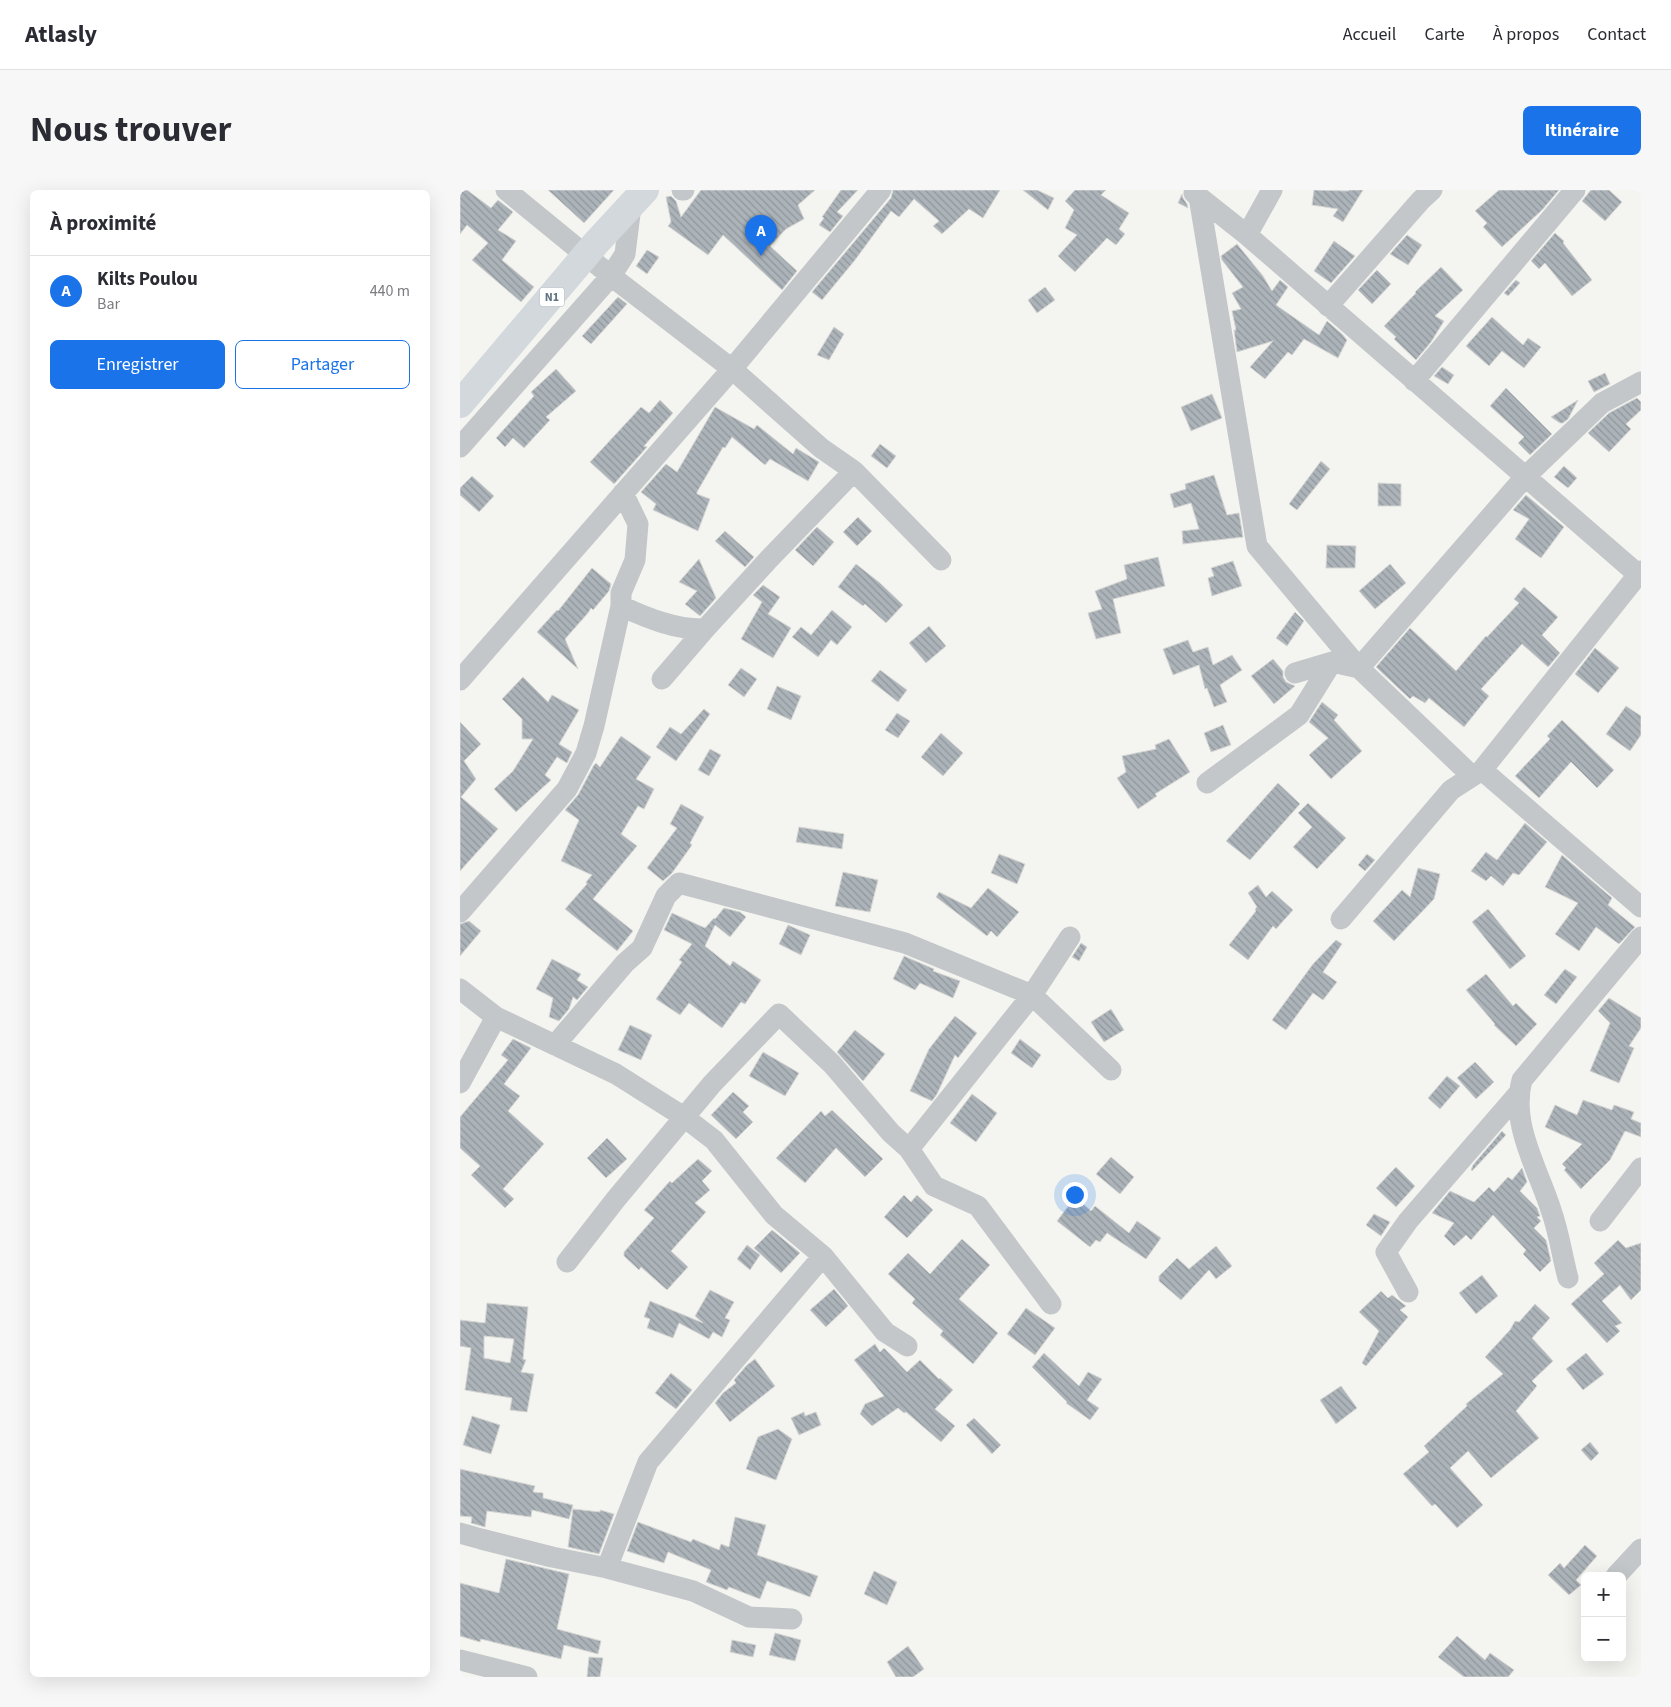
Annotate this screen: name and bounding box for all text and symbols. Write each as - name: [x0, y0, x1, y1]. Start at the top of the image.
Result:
- text: Atlasly: [25, 17, 97, 52]
- text: Accueil: [1343, 22, 1396, 47]
- text: Carte: [1424, 22, 1465, 47]
- text: À propos: [1493, 22, 1559, 47]
- text: Contact: [1587, 22, 1646, 47]
- text: Nous trouver: [30, 105, 231, 155]
- button: Itinéraire: [1523, 106, 1641, 155]
- text: À proximité: [50, 208, 156, 238]
- pin: A: [745, 215, 777, 256]
- text: Kilts Poulou: [97, 266, 198, 293]
- text: A: [61, 280, 71, 302]
- text: 440 m: [370, 280, 410, 302]
- road number: N1: [540, 288, 564, 306]
- text: Bar: [97, 293, 120, 315]
- button: Enregistrer: [50, 340, 225, 389]
- button: Partager: [235, 340, 410, 389]
- your location: [1062, 1182, 1088, 1208]
- map controls: [1581, 1572, 1626, 1662]
- button: +: [1581, 1572, 1626, 1617]
- button: −: [1581, 1617, 1626, 1662]

